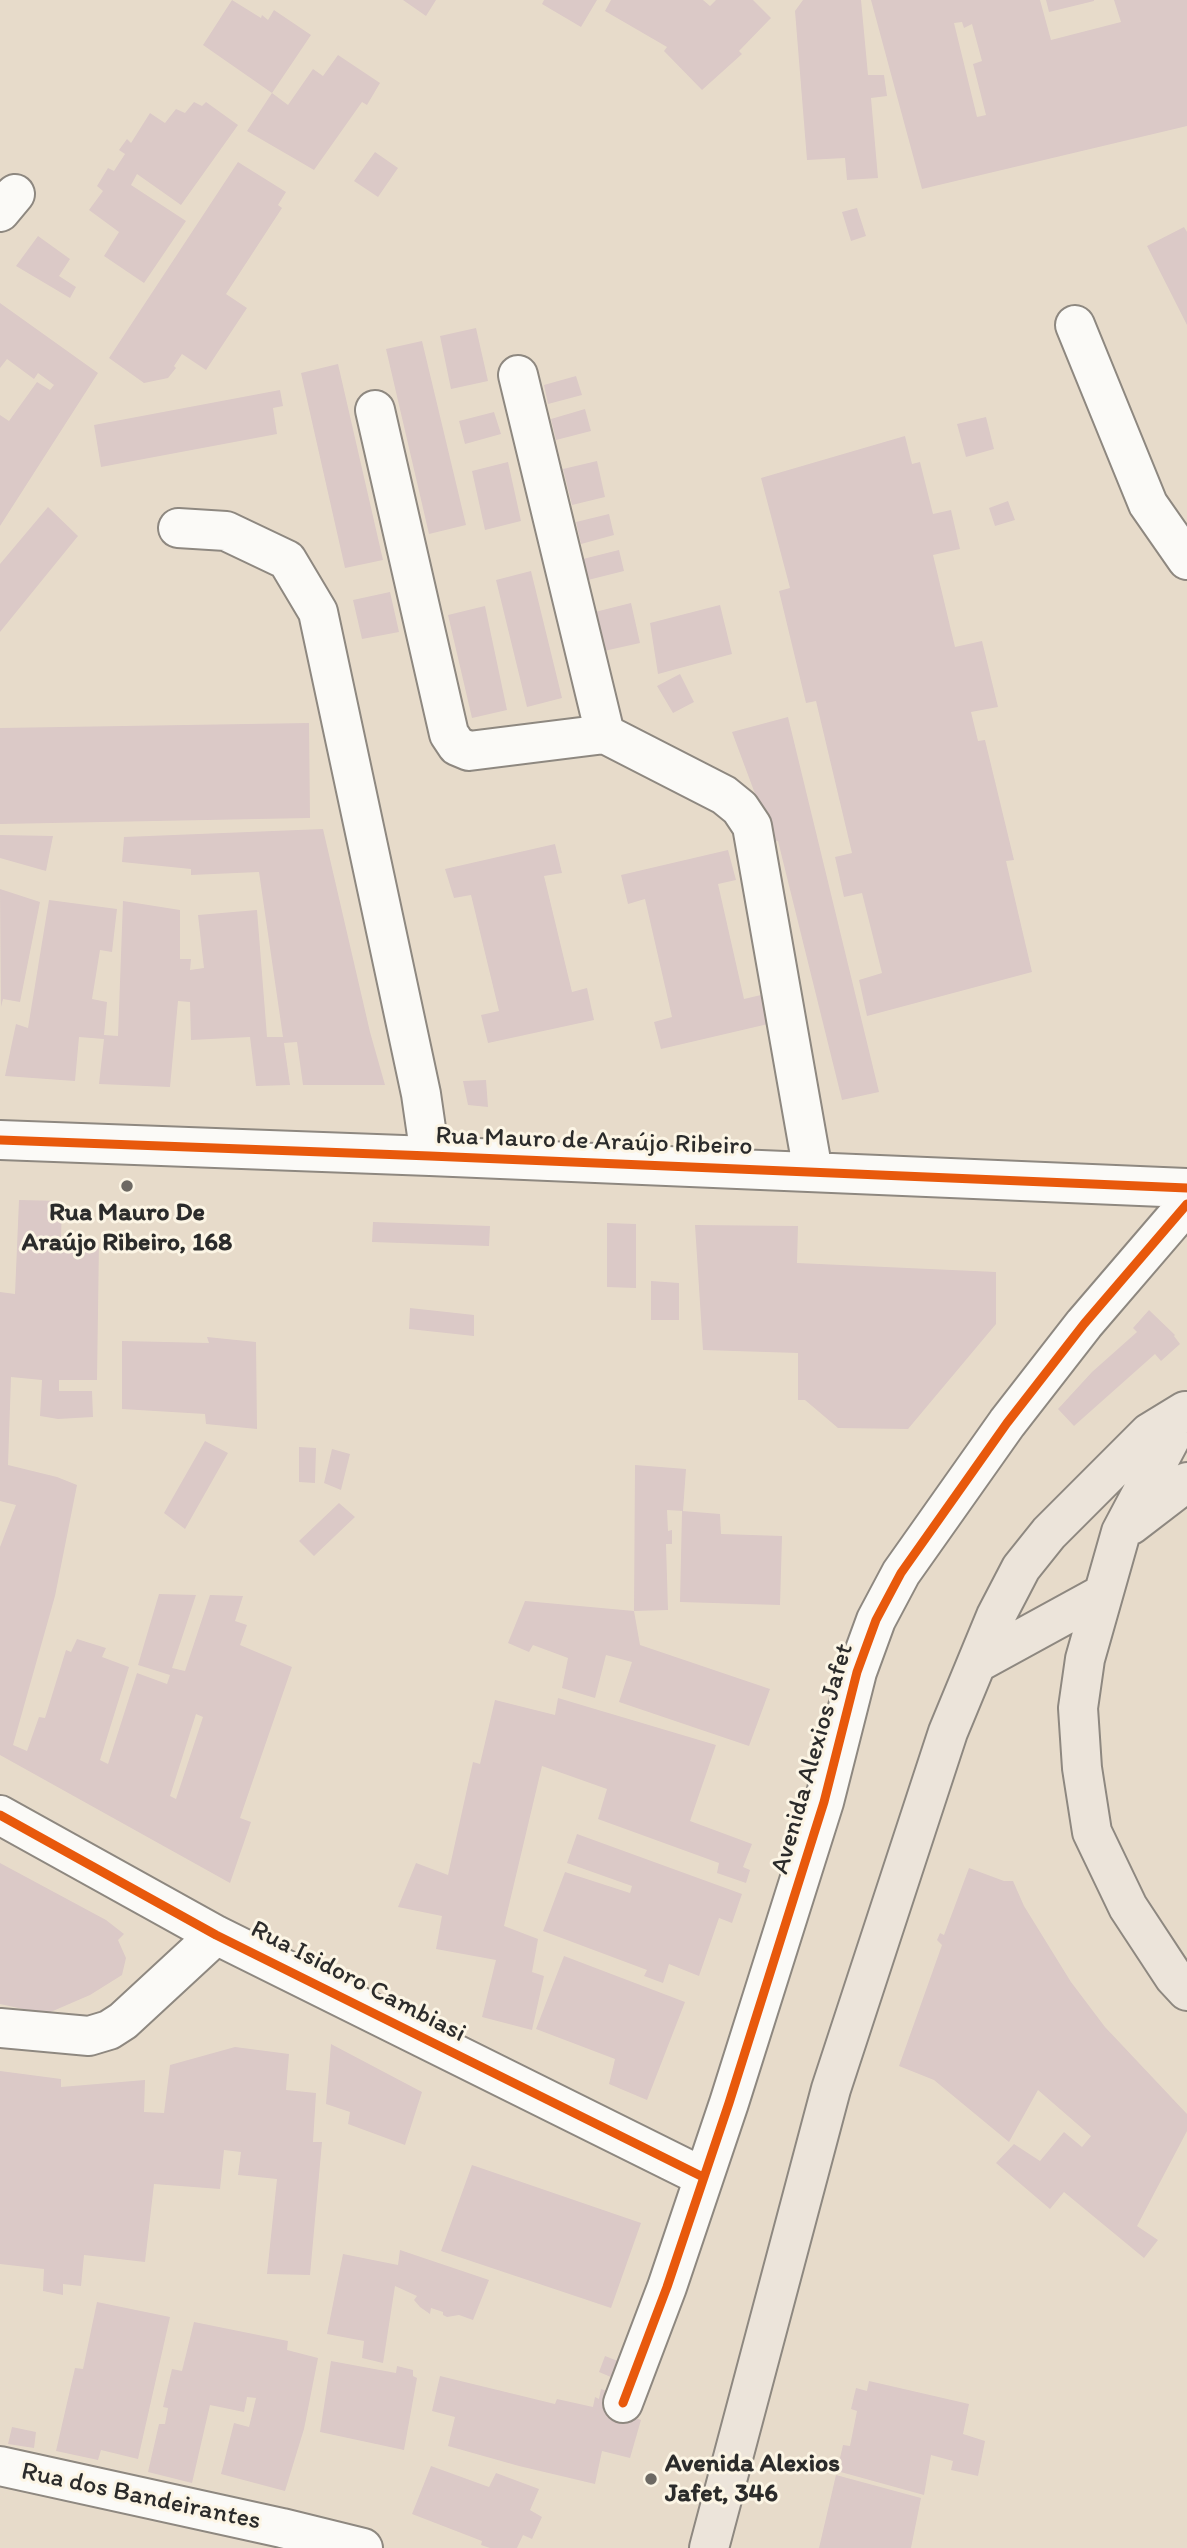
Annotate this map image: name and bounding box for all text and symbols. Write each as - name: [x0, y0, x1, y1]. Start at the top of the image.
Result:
- street label: Rua Mauro de Araújo Ribeiro: [435, 1121, 753, 1163]
- marker: Rua Mauro De Araújo Ribeiro, 168: [119, 1178, 135, 1194]
- place label: Rua Mauro De Araújo Ribeiro, 168: [22, 1197, 232, 1258]
- street label: Avenida Alexios Jafet: [765, 1640, 861, 1878]
- street label: Rua Isidoro Cambiasi: [245, 1914, 471, 2050]
- place label: Avenida Alexios Jafet, 346: [665, 2448, 840, 2510]
- street label: Rua dos Bandeirantes: [18, 2456, 264, 2538]
- marker: Avenida Alexios Jafet, 346: [643, 2471, 659, 2487]

